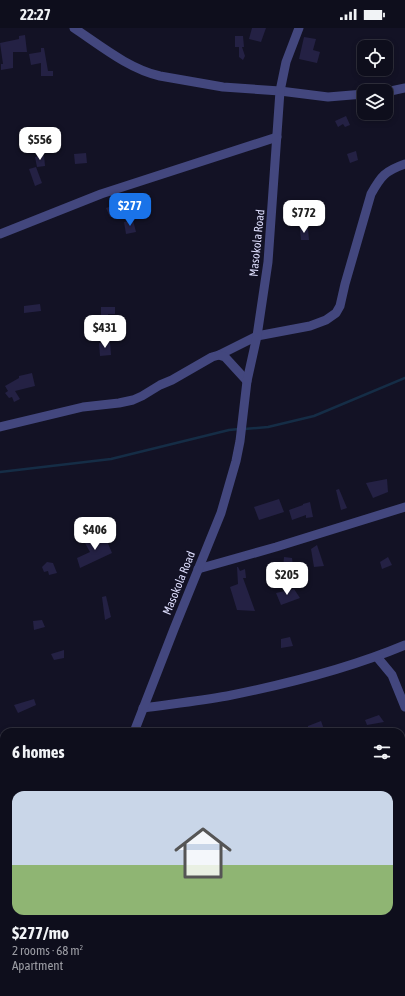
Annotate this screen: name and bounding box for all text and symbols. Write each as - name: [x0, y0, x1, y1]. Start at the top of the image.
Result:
- text: 22:27: [20, 6, 51, 23]
- map controls: [357, 40, 393, 120]
- button: locate: [357, 40, 393, 76]
- button: layers: [357, 84, 393, 120]
- pin: $556: [16, 127, 64, 161]
- text: $556: [28, 132, 52, 147]
- pin: $277: [106, 193, 154, 227]
- text: $277: [118, 198, 142, 213]
- pin: $772: [280, 200, 328, 234]
- text: $772: [292, 205, 316, 220]
- street label: Masokola Road: [247, 209, 267, 277]
- pin: $431: [81, 315, 129, 349]
- text: $431: [93, 320, 117, 335]
- pin: $406: [71, 517, 119, 551]
- text: $406: [83, 522, 107, 537]
- street label: Masokola Road: [160, 549, 198, 617]
- pin: $205: [263, 562, 311, 596]
- text: $205: [275, 567, 299, 582]
- icon: filters: [371, 741, 393, 763]
- text: 6 homes: [12, 742, 65, 762]
- icon: home: [167, 817, 239, 889]
- text: $277/mo: [12, 923, 69, 943]
- text: 2 rooms · 68 m²: [12, 943, 83, 958]
- text: Apartment: [12, 958, 63, 973]

